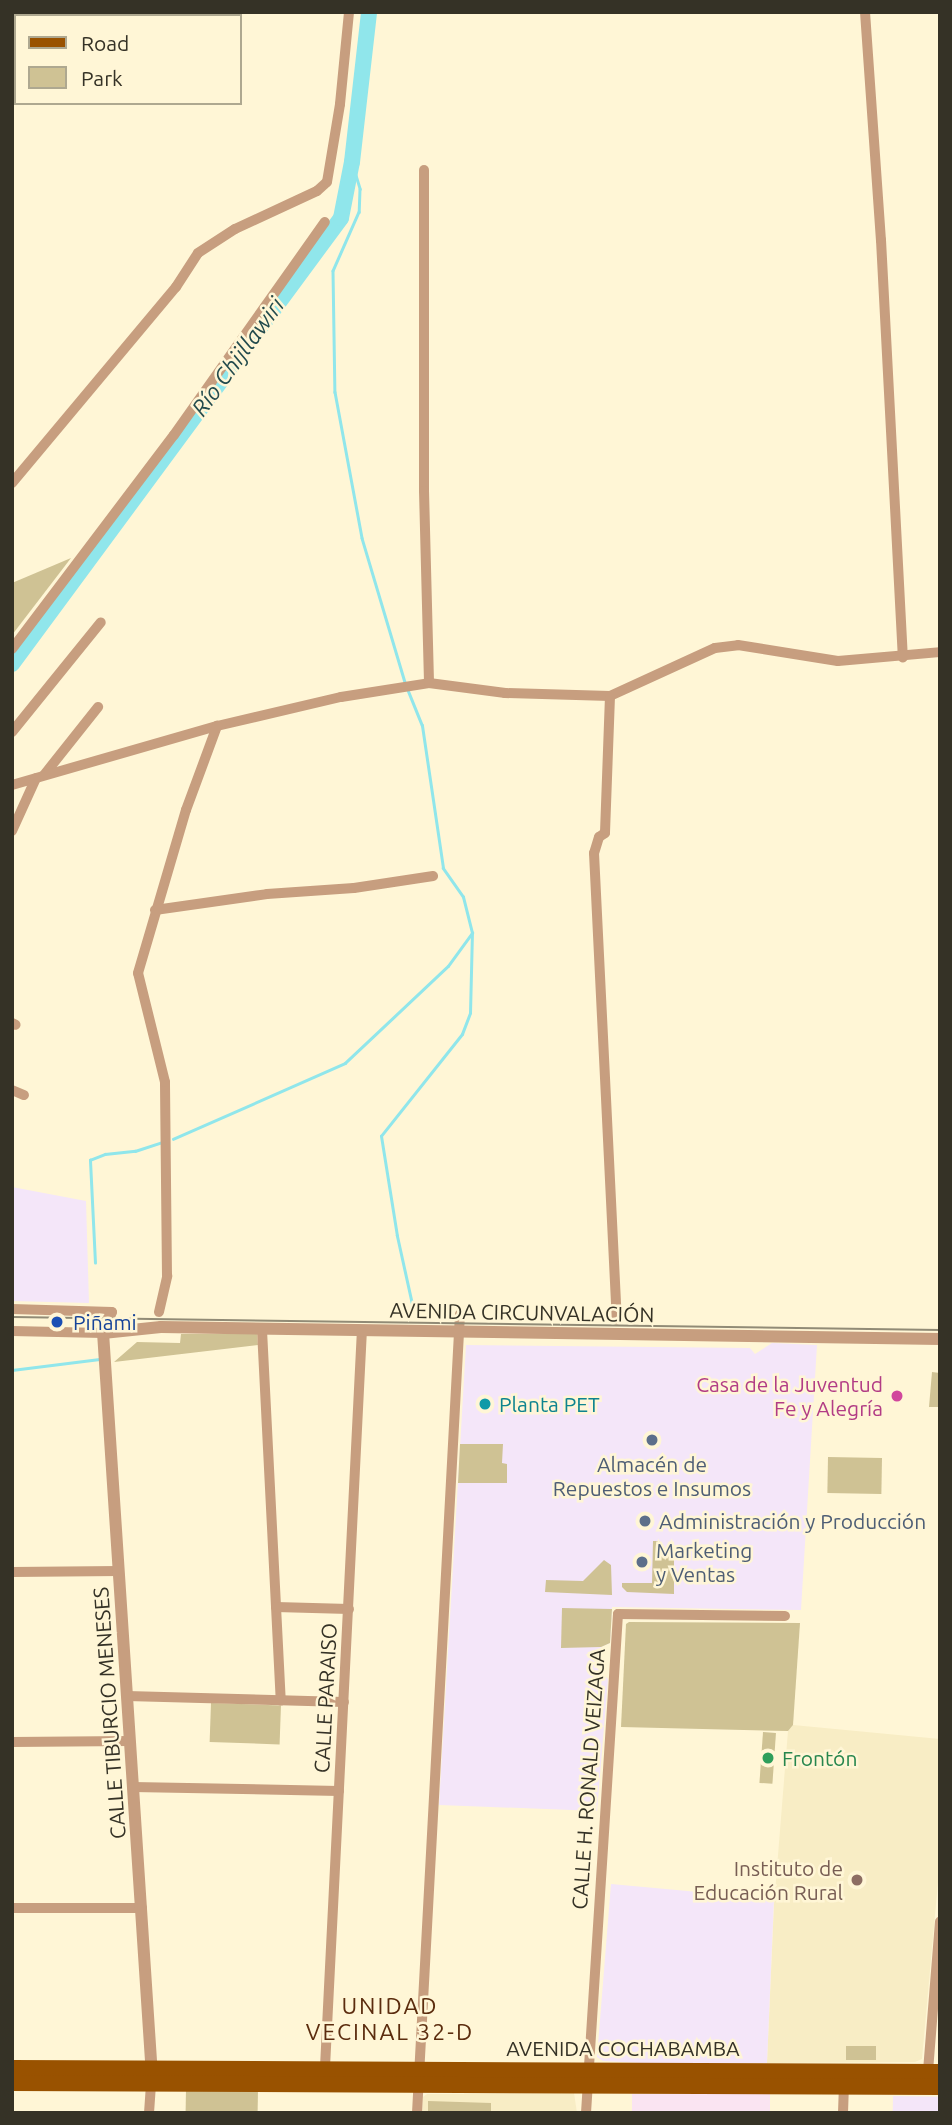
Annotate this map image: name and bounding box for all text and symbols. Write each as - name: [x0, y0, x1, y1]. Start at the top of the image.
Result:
- legend: [14, 14, 242, 105]
- text: Road: [81, 31, 129, 55]
- text: Park: [81, 66, 123, 90]
- water label: Río Chijllawiri: [186, 292, 290, 422]
- street label: AVENIDA CIRCUNVALACIÓN: [389, 1297, 655, 1327]
- place label: Piñami: [73, 1309, 137, 1335]
- marker: Piñami: [47, 1312, 67, 1332]
- place label: Casa de la Juventud Fe y Alegría: [696, 1371, 883, 1421]
- marker: Casa de la Juventud Fe y Alegría: [889, 1388, 905, 1404]
- place label: Planta PET: [499, 1391, 600, 1417]
- marker: Planta PET: [477, 1396, 493, 1412]
- marker: Almacén de Repuestos e Insumos: [644, 1432, 660, 1448]
- place label: Almacén de Repuestos e Insumos: [553, 1451, 751, 1501]
- place label: Administración y Producción: [659, 1508, 926, 1534]
- marker: Administración y Producción: [637, 1513, 653, 1529]
- place label: Marketing y Ventas: [656, 1537, 752, 1587]
- marker: Marketing y Ventas: [634, 1554, 650, 1570]
- street label: CALLE TIBURCIO MENESES: [88, 1586, 130, 1840]
- street label: CALLE PARAISO: [308, 1622, 342, 1774]
- street label: CALLE H. RONALD VEIZAGA: [566, 1648, 610, 1910]
- place label: Frontón: [782, 1745, 857, 1771]
- marker: Frontón: [760, 1750, 776, 1766]
- place label: Instituto de Educación Rural: [693, 1855, 843, 1905]
- marker: Instituto de Educación Rural: [849, 1872, 865, 1888]
- district label: UNIDAD VECINAL 32-D: [307, 1992, 473, 2046]
- street label: AVENIDA COCHABAMBA: [506, 2035, 740, 2061]

